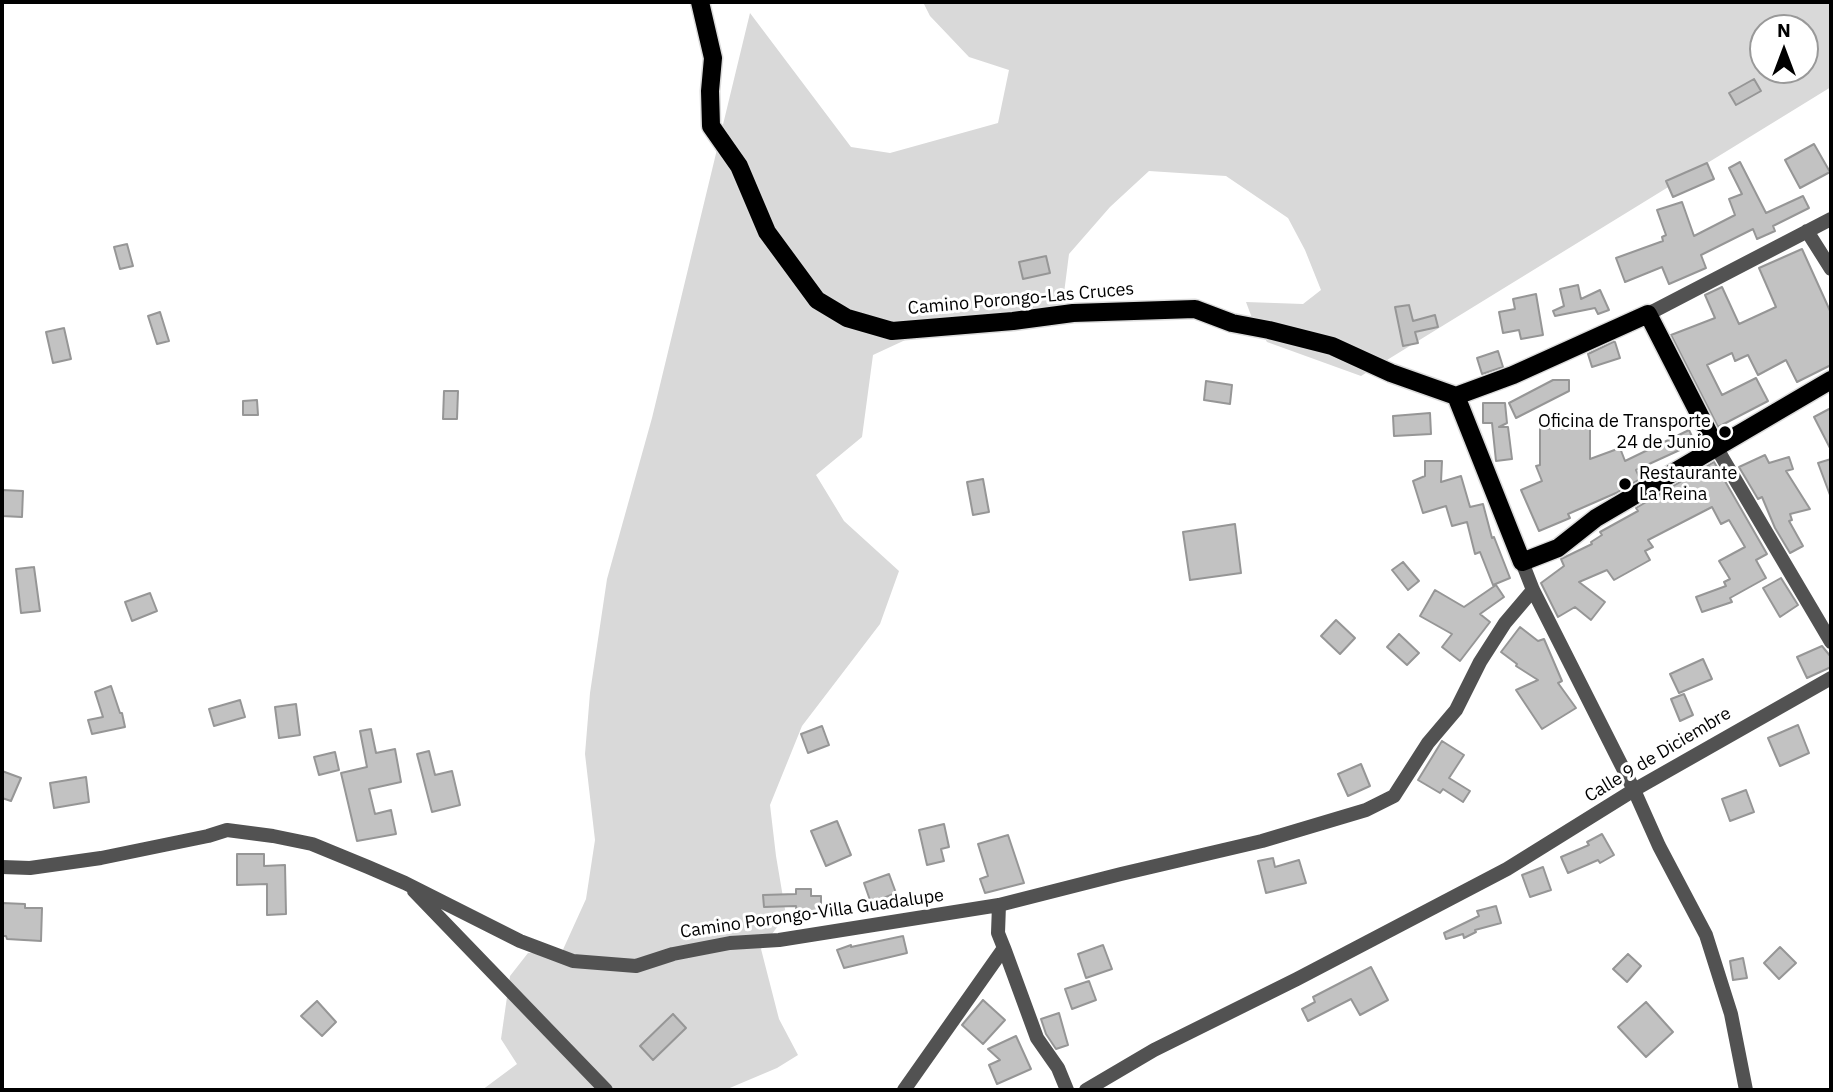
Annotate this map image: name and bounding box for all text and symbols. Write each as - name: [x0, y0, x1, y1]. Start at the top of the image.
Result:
- north arrow: [1749, 14, 1819, 84]
- text: N: [1777, 18, 1791, 42]
- street label: Camino Porongo-Las Cruces: [907, 278, 1135, 320]
- place label: Oficina de Transporte 24 de Junio: [1538, 411, 1711, 453]
- marker: Oficina de Transporte 24 de Junio: [1717, 424, 1733, 440]
- place label: Restaurante La Reina: [1639, 463, 1737, 505]
- marker: Restaurante La Reina: [1617, 476, 1633, 492]
- street label: Calle 9 de Diciembre: [1581, 703, 1735, 807]
- street label: Camino Porongo-Villa Guadalupe: [679, 885, 945, 943]

